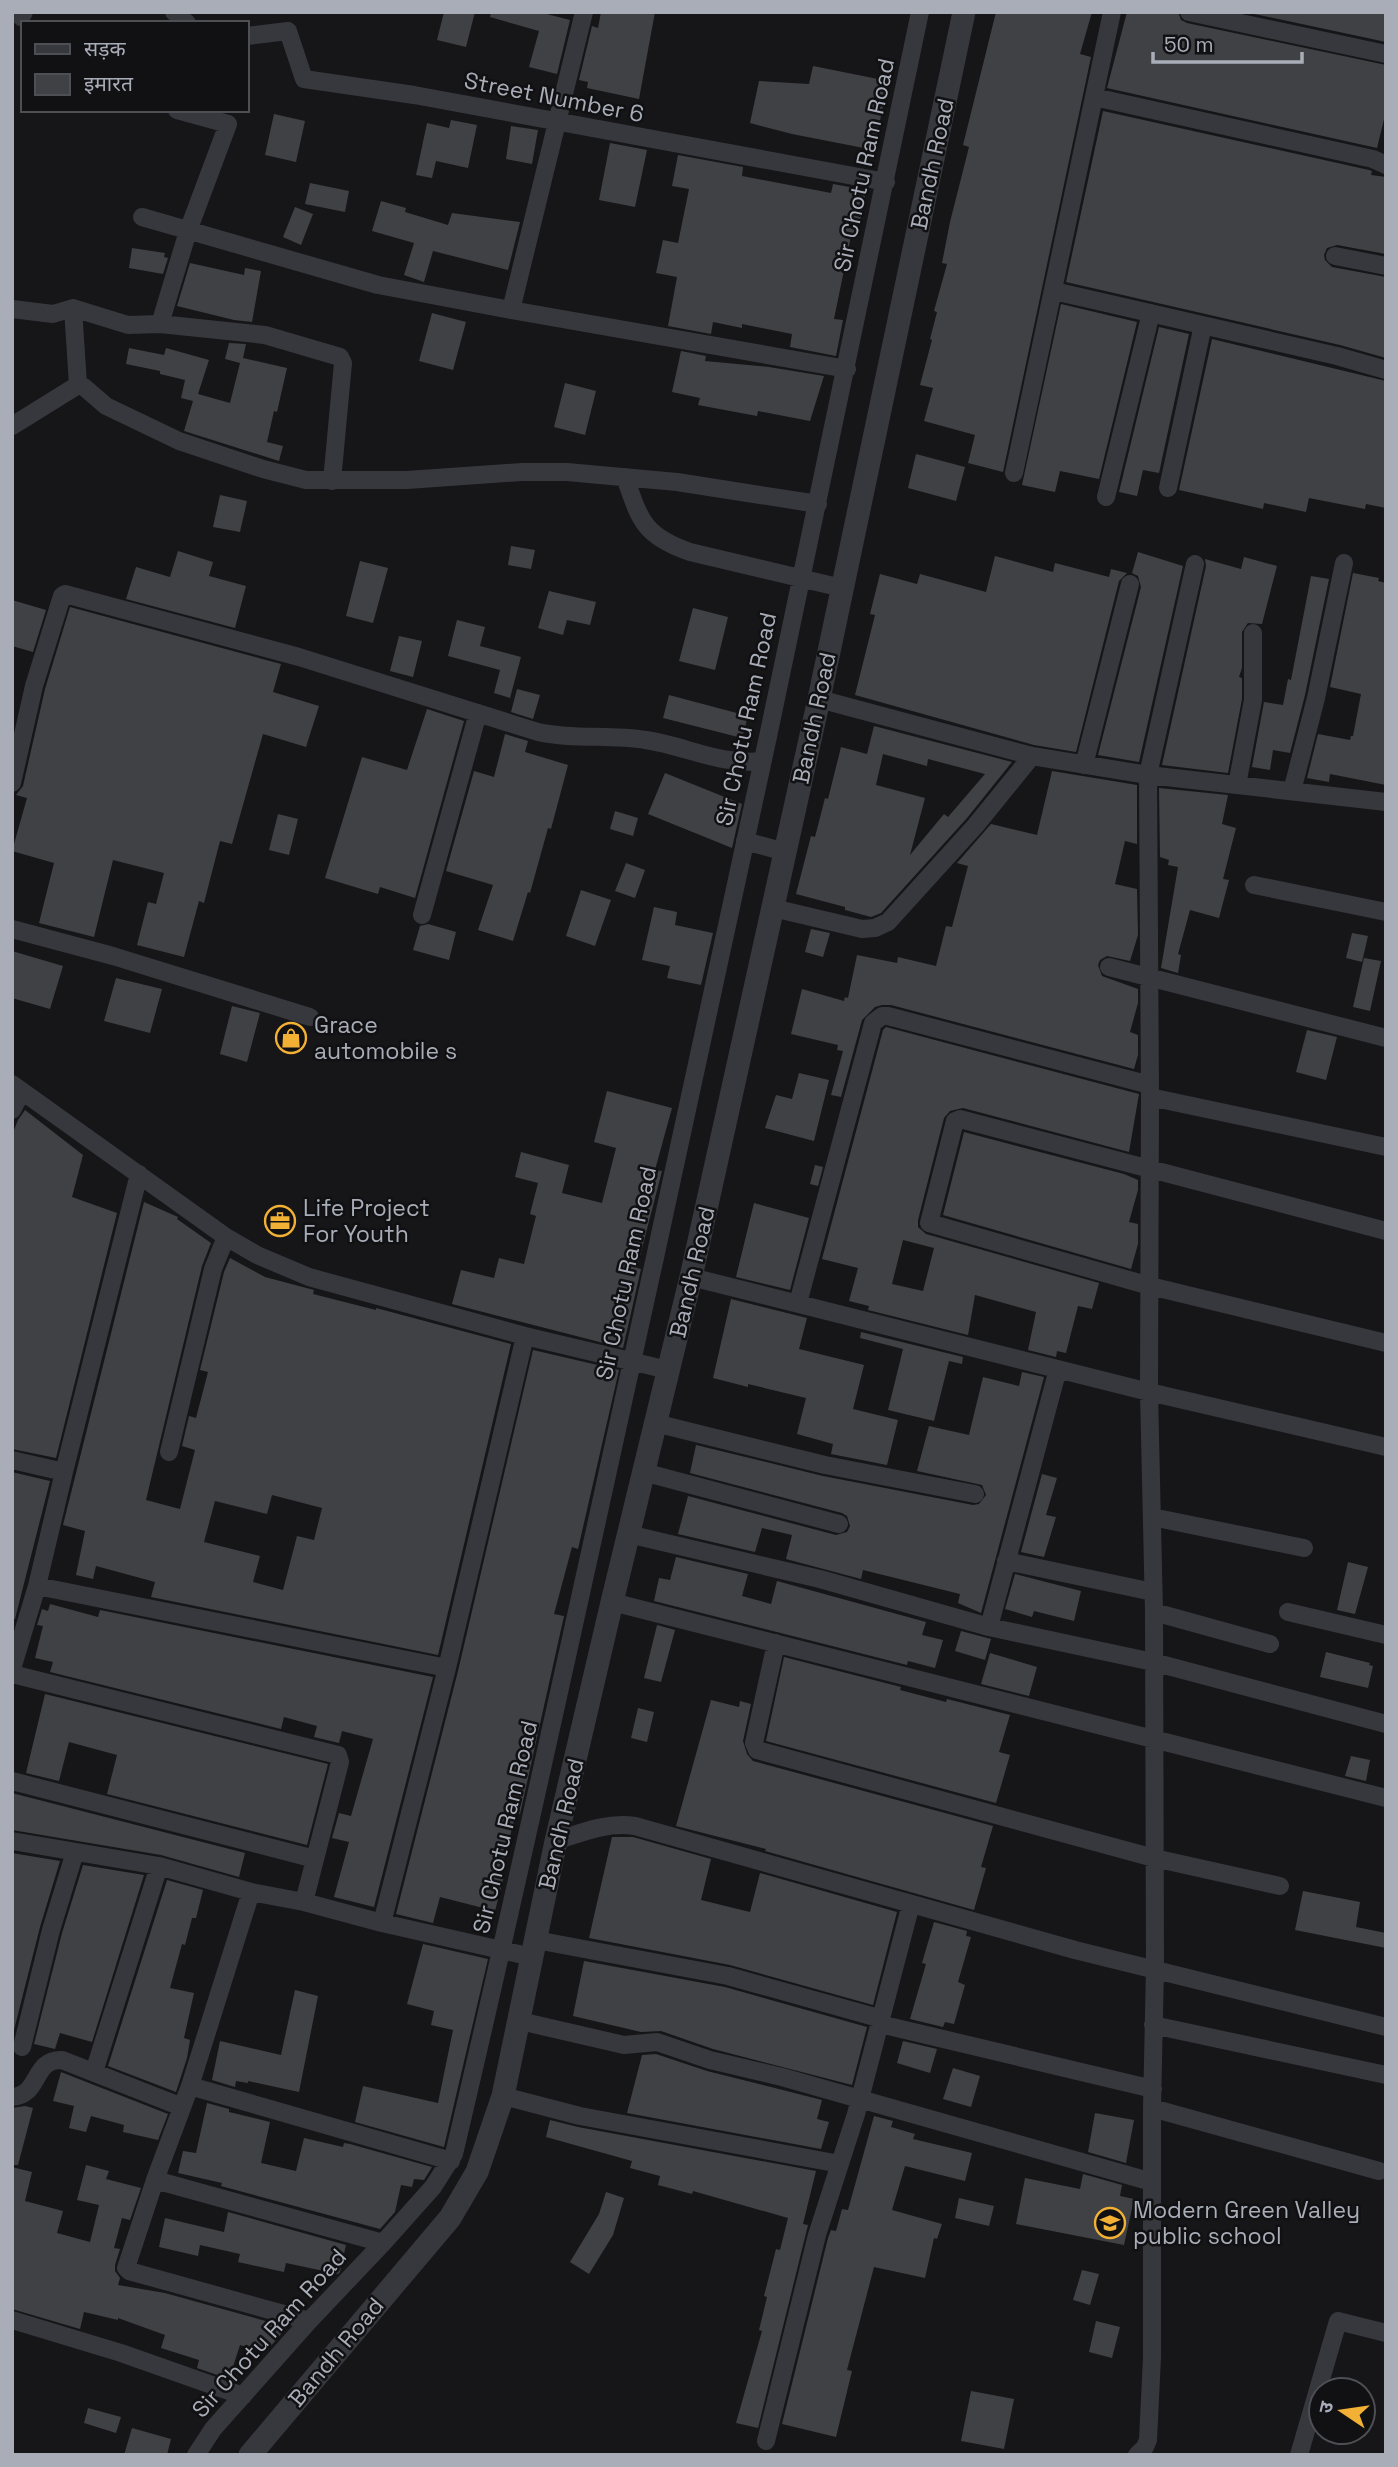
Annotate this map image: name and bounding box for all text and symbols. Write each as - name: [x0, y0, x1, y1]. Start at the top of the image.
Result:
- legend: [21, 21, 248, 112]
- scale bar: [1153, 21, 1302, 65]
- text: 50 m: [1164, 31, 1214, 58]
- text: सड़क: [84, 35, 126, 62]
- street label: Sir Chotu Ram Road: [827, 56, 901, 274]
- street label: Street Number 6: [462, 65, 646, 129]
- text: इमारत: [84, 70, 134, 97]
- street label: Bandh Road: [903, 95, 961, 233]
- street label: Sir Chotu Ram Road: [709, 610, 783, 828]
- street label: Bandh Road: [785, 649, 843, 787]
- place label: Grace automobile s: [314, 1010, 457, 1066]
- shop icon: Grace automobile s: [274, 1021, 308, 1055]
- street label: Sir Chotu Ram Road: [589, 1164, 663, 1382]
- place label: Life Project For Youth: [303, 1193, 430, 1249]
- street label: Bandh Road: [662, 1203, 722, 1341]
- office icon: Life Project For Youth: [263, 1204, 297, 1238]
- street label: Sir Chotu Ram Road: [466, 1718, 544, 1936]
- street label: Bandh Road: [531, 1755, 591, 1893]
- place label: Modern Green Valley public school: [1133, 2195, 1360, 2251]
- school or university icon: Modern Green Valley public school: [1093, 2206, 1127, 2240]
- street label: Sir Chotu Ram Road: [185, 2242, 353, 2424]
- street label: Bandh Road: [282, 2291, 390, 2413]
- north arrow: [1307, 2376, 1377, 2446]
- text: उ: [1312, 2398, 1340, 2416]

